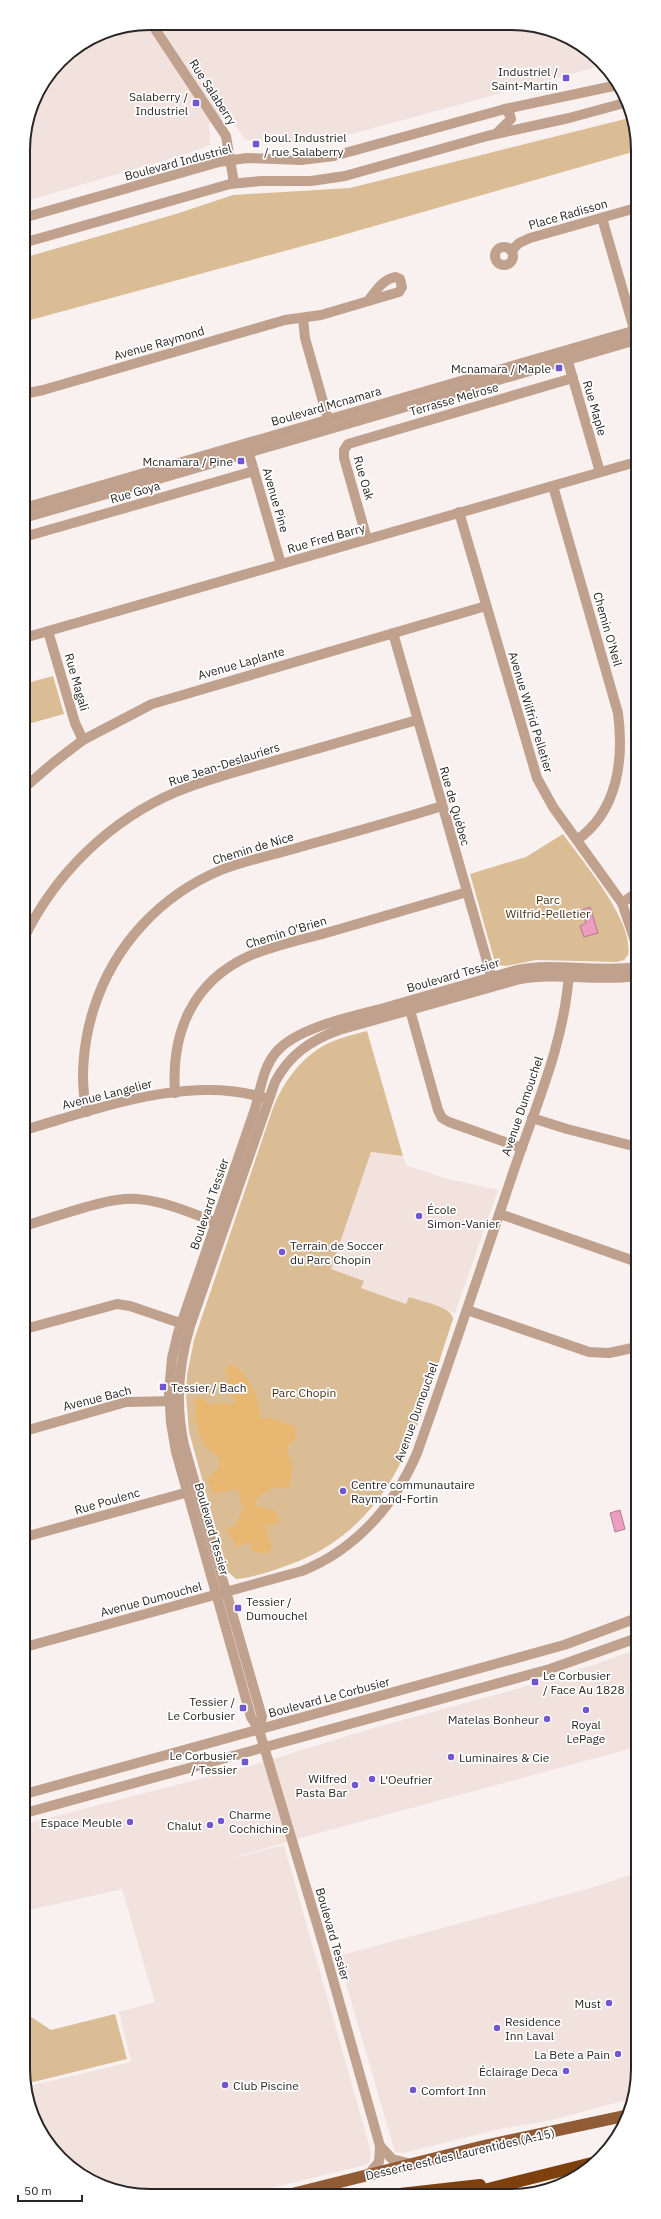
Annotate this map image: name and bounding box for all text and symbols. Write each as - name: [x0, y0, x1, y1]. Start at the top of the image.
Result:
- street label: Rue Salaberry: [186, 56, 240, 128]
- place label: Industriel / Saint-Martin: [491, 64, 558, 93]
- marker: Industriel / Saint-Martin: [561, 73, 571, 83]
- place label: Salaberry / Industriel: [129, 89, 188, 118]
- marker: Salaberry / Industriel: [191, 98, 201, 108]
- place label: boul. Industriel / rue Salaberry: [264, 130, 347, 159]
- marker: boul. Industriel / rue Salaberry: [251, 139, 261, 149]
- street label: Boulevard Industriel: [123, 141, 233, 183]
- street label: Place Radisson: [527, 196, 609, 232]
- street label: Avenue Raymond: [112, 323, 206, 363]
- place label: Mcnamara / Maple: [451, 361, 551, 376]
- marker: Mcnamara / Maple: [554, 363, 564, 373]
- street label: Terrasse Melrose: [408, 379, 501, 419]
- street label: Rue Maple: [580, 379, 610, 438]
- street label: Boulevard Mcnamara: [269, 383, 383, 429]
- place label: Mcnamara / Pine: [142, 454, 233, 469]
- street label: Rue Oak: [351, 454, 378, 502]
- marker: Mcnamara / Pine: [236, 456, 246, 466]
- street label: Avenue Pine: [260, 466, 292, 534]
- street label: Rue Goya: [108, 478, 162, 506]
- street label: Rue Fred Barry: [285, 520, 367, 556]
- street label: Chemin O'Neil: [590, 590, 626, 668]
- street label: Avenue Laplante: [196, 643, 286, 683]
- street label: Avenue Wilfrid Pelletier: [505, 650, 557, 775]
- street label: Rue Magali: [62, 652, 92, 712]
- street label: Rue Jean-Deslauriers: [167, 739, 282, 789]
- street label: Rue de Québec: [437, 765, 473, 847]
- street label: Chemin de Nice: [210, 828, 296, 868]
- park label: Parc Wilfrid-Pelletier: [506, 892, 591, 921]
- street label: Chemin O'Brien: [244, 913, 328, 951]
- street label: Boulevard Tessier: [405, 954, 502, 995]
- street label: Avenue Dumouchel: [498, 1054, 546, 1158]
- street label: Avenue Langelier: [60, 1075, 154, 1112]
- street label: Boulevard Tessier: [186, 1156, 232, 1252]
- place label: École Simon-Vanier: [427, 1202, 500, 1231]
- marker: École Simon-Vanier: [414, 1211, 424, 1221]
- place label: Terrain de Soccer du Parc Chopin: [290, 1238, 384, 1267]
- marker: Terrain de Soccer du Parc Chopin: [277, 1247, 287, 1257]
- street label: Avenue Dumouchel: [391, 1360, 441, 1464]
- place label: Tessier / Bach: [171, 1380, 247, 1395]
- street label: Avenue Bach: [61, 1382, 133, 1414]
- marker: Tessier / Bach: [158, 1382, 168, 1392]
- park label: Parc Chopin: [272, 1385, 336, 1400]
- place label: Centre communautaire Raymond-Fortin: [351, 1477, 475, 1506]
- street label: Boulevard Tessier: [192, 1481, 233, 1578]
- street label: Rue Poulenc: [73, 1485, 141, 1517]
- marker: Centre communautaire Raymond-Fortin: [338, 1486, 348, 1496]
- street label: Avenue Dumouchel: [99, 1578, 203, 1620]
- place label: Tessier / Dumouchel: [246, 1594, 308, 1623]
- marker: Tessier / Dumouchel: [233, 1603, 243, 1613]
- place label: Le Corbusier / Face Au 1828: [543, 1668, 625, 1697]
- street label: Boulevard Le Corbusier: [267, 1673, 392, 1720]
- marker: Le Corbusier / Face Au 1828: [530, 1677, 540, 1687]
- place label: Tessier / Le Corbusier: [167, 1694, 236, 1723]
- marker: Tessier / Le Corbusier: [238, 1703, 248, 1713]
- marker: Royal LePage: [581, 1705, 591, 1715]
- place label: Matelas Bonheur: [448, 1712, 540, 1727]
- marker: Matelas Bonheur: [542, 1714, 552, 1724]
- place label: Royal LePage: [567, 1717, 606, 1746]
- place label: Le Corbusier / Tessier: [169, 1748, 238, 1777]
- place label: Luminaires & Cie: [459, 1750, 550, 1765]
- marker: Luminaires & Cie: [446, 1752, 456, 1762]
- marker: Le Corbusier / Tessier: [240, 1757, 250, 1767]
- place label: Wilfred Pasta Bar: [296, 1771, 348, 1800]
- place label: L'Oeufrier: [380, 1772, 433, 1787]
- marker: L'Oeufrier: [367, 1774, 377, 1784]
- marker: Wilfred Pasta Bar: [350, 1780, 360, 1790]
- place label: Charme Cochichine: [229, 1807, 289, 1836]
- place label: Espace Meuble: [40, 1815, 122, 1830]
- marker: Charme Cochichine: [216, 1816, 226, 1826]
- marker: Espace Meuble: [125, 1817, 135, 1827]
- place label: Chalut: [167, 1818, 202, 1833]
- marker: Chalut: [205, 1820, 215, 1830]
- street label: Boulevard Tessier: [313, 1886, 354, 1983]
- place label: Must: [574, 1996, 601, 2011]
- marker: Must: [604, 1998, 614, 2008]
- place label: Residence Inn Laval: [505, 2014, 561, 2043]
- marker: Residence Inn Laval: [492, 2023, 502, 2033]
- place label: La Bete a Pain: [534, 2047, 610, 2062]
- marker: La Bete a Pain: [613, 2049, 623, 2059]
- place label: Éclairage Deca: [479, 2064, 559, 2079]
- marker: Éclairage Deca: [561, 2066, 571, 2076]
- place label: Club Piscine: [233, 2078, 299, 2093]
- marker: Club Piscine: [220, 2080, 230, 2090]
- place label: Comfort Inn: [421, 2083, 486, 2098]
- marker: Comfort Inn: [408, 2085, 418, 2095]
- street label: Desserte est des Laurentides (A-15): [364, 2125, 556, 2183]
- scale bar: [18, 2177, 82, 2203]
- text: 50 m: [24, 2183, 52, 2198]

